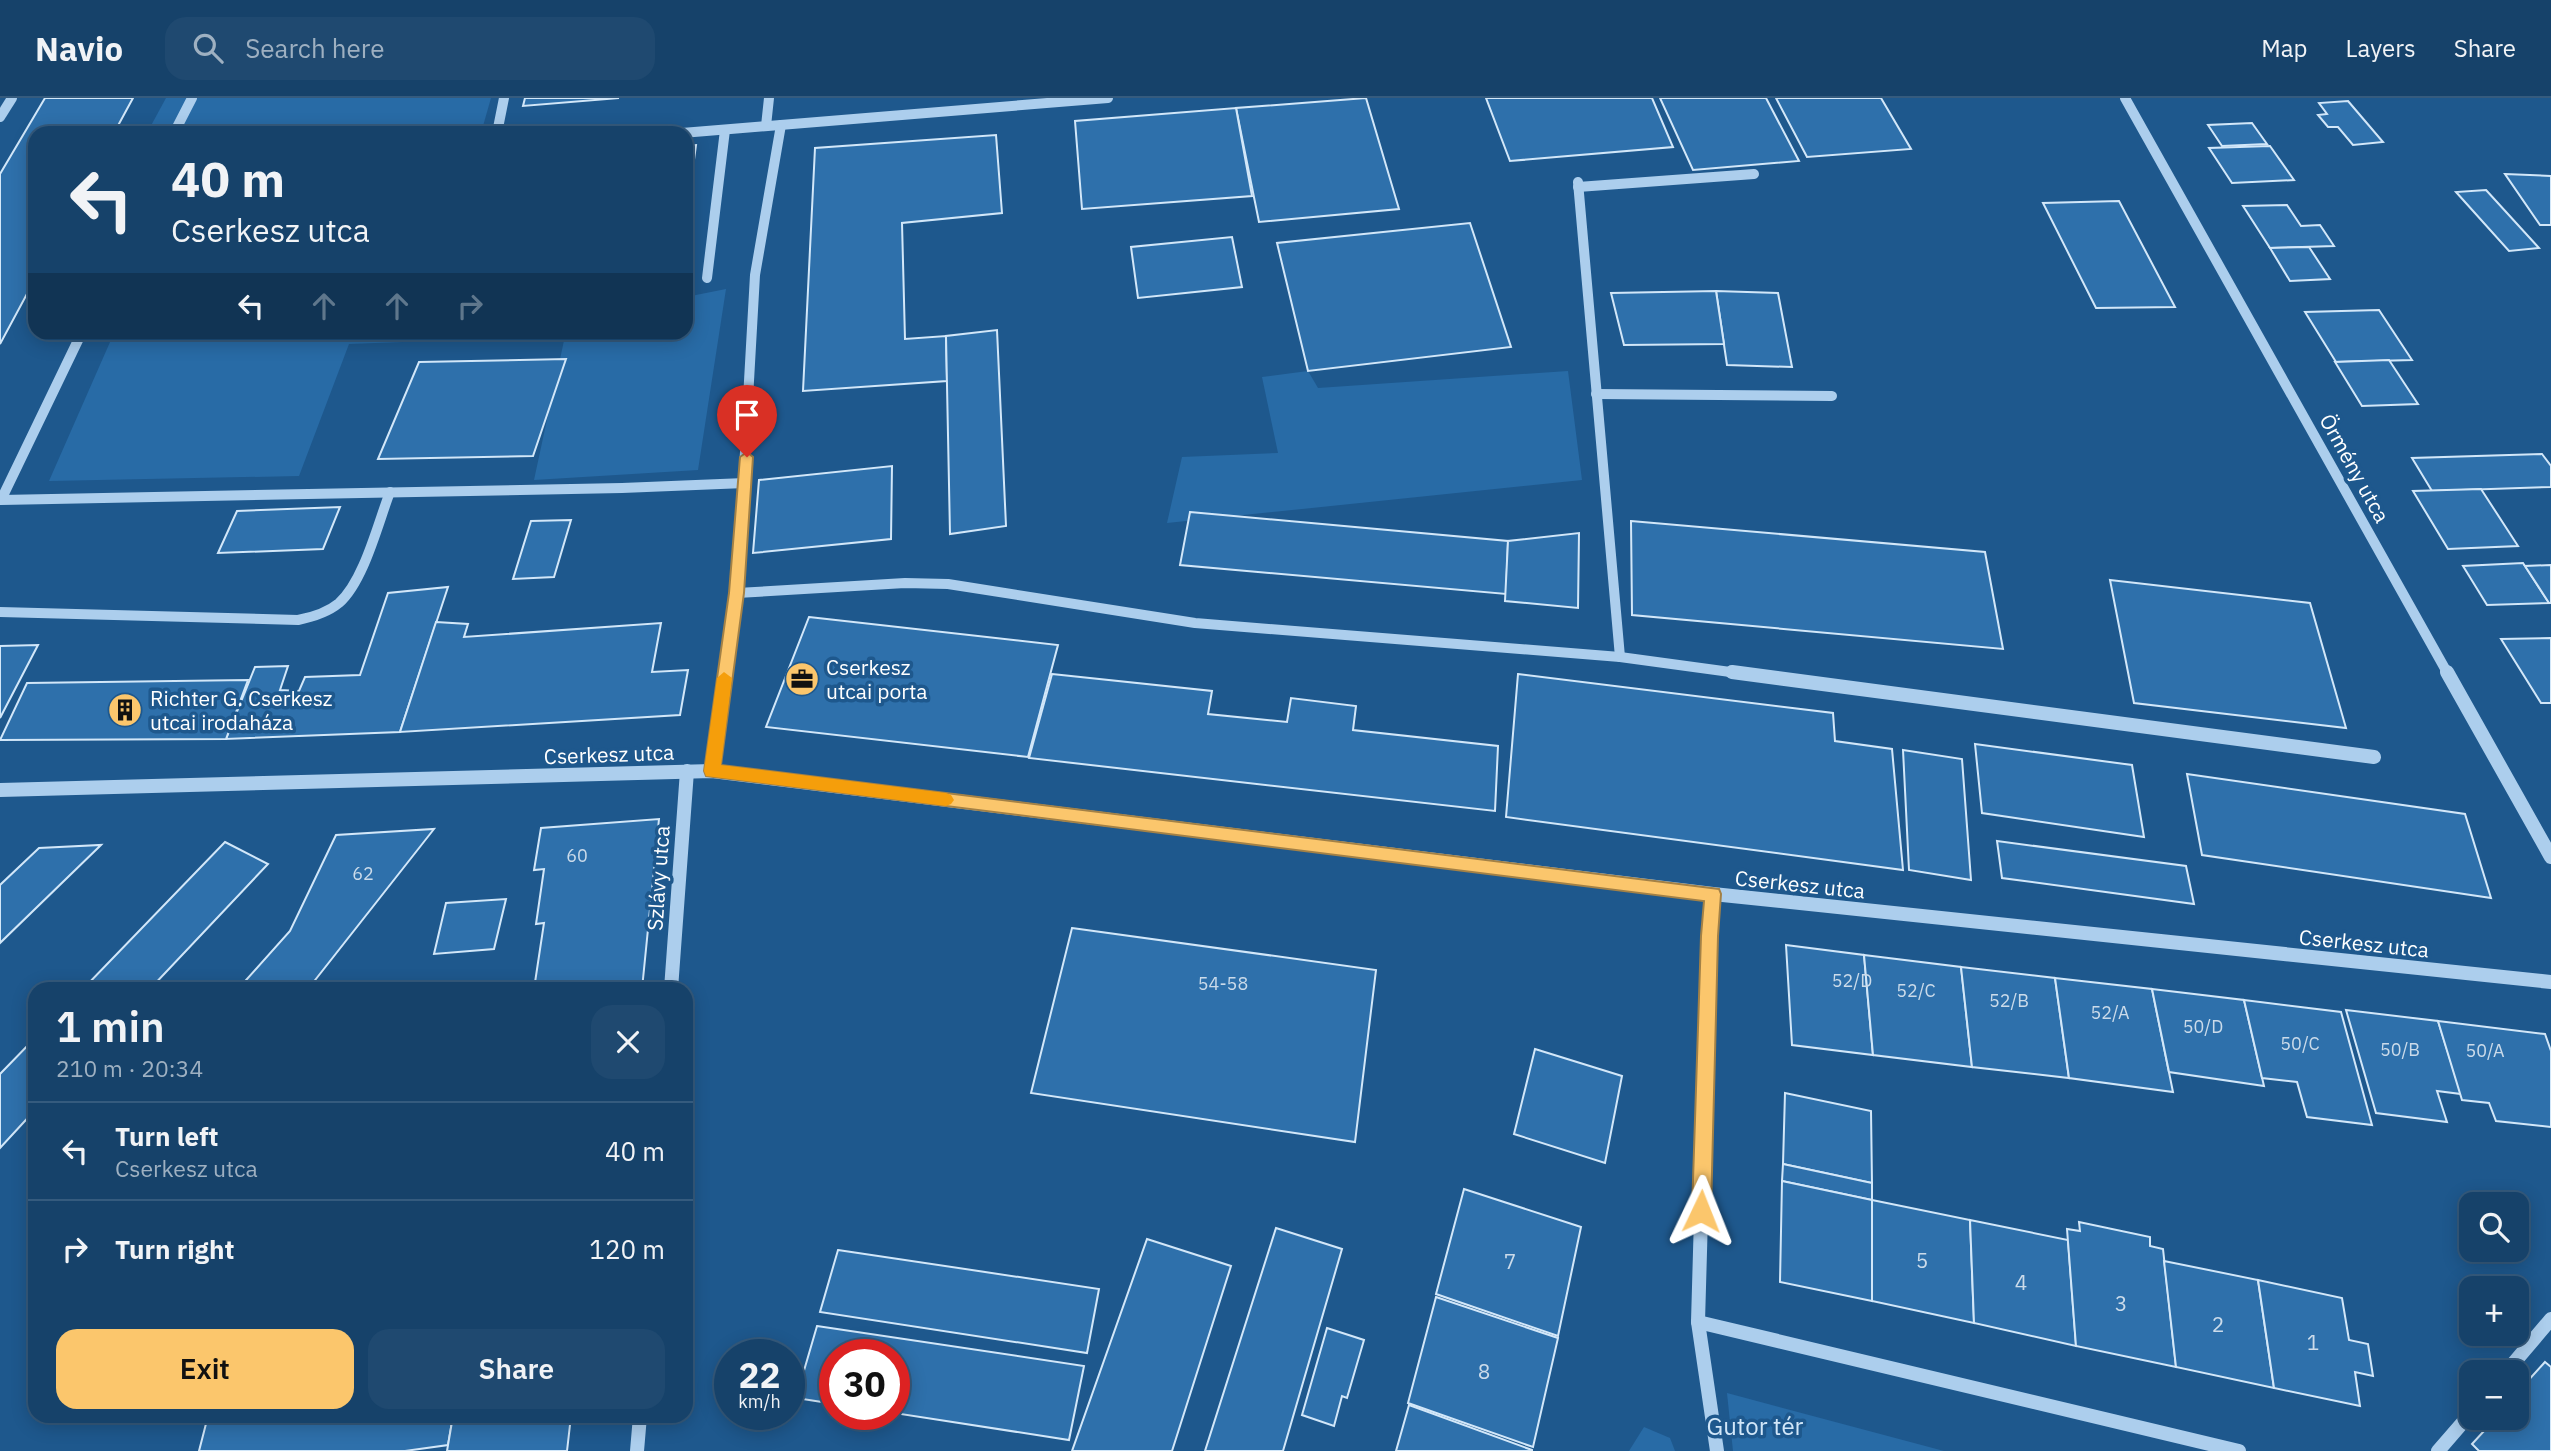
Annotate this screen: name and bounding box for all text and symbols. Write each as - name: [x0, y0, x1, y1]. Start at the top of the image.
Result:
- search box: [165, 17, 655, 80]
- text: Navio: [35, 27, 123, 70]
- icon: search: [189, 29, 227, 67]
- text: Search here: [245, 31, 385, 65]
- text: Map: [2261, 32, 2308, 64]
- text: Layers: [2346, 32, 2416, 64]
- text: Share: [2454, 32, 2516, 64]
- text: 40 m: [171, 147, 285, 210]
- icon: left: [56, 154, 147, 245]
- text: Cserkesz utca: [171, 209, 370, 251]
- icon: left: [232, 287, 270, 325]
- icon: ahead: [305, 287, 343, 325]
- icon: ahead: [378, 287, 416, 325]
- icon: right: [451, 287, 489, 325]
- pin: [717, 385, 777, 457]
- icon: arrive: [728, 396, 766, 434]
- street label: Örmény utca: [2314, 408, 2396, 528]
- place label: Cserkesz utcai porta: [826, 653, 928, 705]
- office icon: Cserkesz utcai porta: [783, 660, 821, 698]
- place label: Richter G. Cserkesz utcai irodaháza: [150, 684, 333, 736]
- building icon: Richter G. Cserkesz utcai irodaháza: [106, 691, 144, 729]
- street label: Cserkesz utca: [543, 738, 675, 770]
- street label: Szlávy utca: [640, 824, 676, 932]
- house number: 60: [566, 844, 588, 867]
- house number: 62: [352, 862, 374, 885]
- street label: Cserkesz utca: [1734, 863, 1866, 905]
- street label: Cserkesz utca: [2298, 922, 2430, 964]
- house number: 52/D: [1832, 969, 1872, 992]
- house number: 54-58: [1198, 972, 1248, 995]
- house number: 52/C: [1896, 979, 1936, 1002]
- house number: 52/B: [1989, 989, 2029, 1012]
- text: 1 min: [56, 999, 165, 1054]
- house number: 52/A: [2090, 1001, 2130, 1024]
- button: close: [591, 1005, 665, 1079]
- house number: 50/D: [2183, 1015, 2223, 1038]
- house number: 50/C: [2280, 1032, 2320, 1055]
- house number: 50/B: [2380, 1038, 2420, 1061]
- house number: 50/A: [2465, 1039, 2505, 1062]
- text: 210 m · 20:34: [56, 1053, 203, 1083]
- text: Turn left: [115, 1119, 218, 1153]
- icon: left: [56, 1132, 94, 1170]
- text: 40 m: [605, 1134, 665, 1168]
- text: Cserkesz utca: [115, 1153, 258, 1183]
- position arrow: [1664, 1174, 1738, 1248]
- map controls: [2459, 1192, 2529, 1430]
- button: search: [2459, 1192, 2529, 1262]
- icon: right: [56, 1230, 94, 1268]
- text: Turn right: [115, 1232, 234, 1266]
- text: 120 m: [589, 1232, 665, 1266]
- house number: 5: [1916, 1246, 1928, 1274]
- house number: 7: [1504, 1247, 1516, 1275]
- house number: 4: [2015, 1268, 2027, 1296]
- button: +: [2459, 1276, 2529, 1346]
- house number: 3: [2115, 1289, 2127, 1317]
- house number: 2: [2212, 1310, 2224, 1338]
- house number: 1: [2307, 1328, 2319, 1356]
- button: Exit: [56, 1329, 354, 1409]
- button: Share: [368, 1329, 665, 1409]
- speed limit sign: 30: [819, 1339, 910, 1430]
- text: 22: [738, 1352, 781, 1398]
- house number: 8: [1478, 1357, 1490, 1385]
- button: −: [2459, 1360, 2529, 1430]
- text: km/h: [738, 1390, 781, 1413]
- park label: Gutor tér: [1707, 1410, 1804, 1442]

